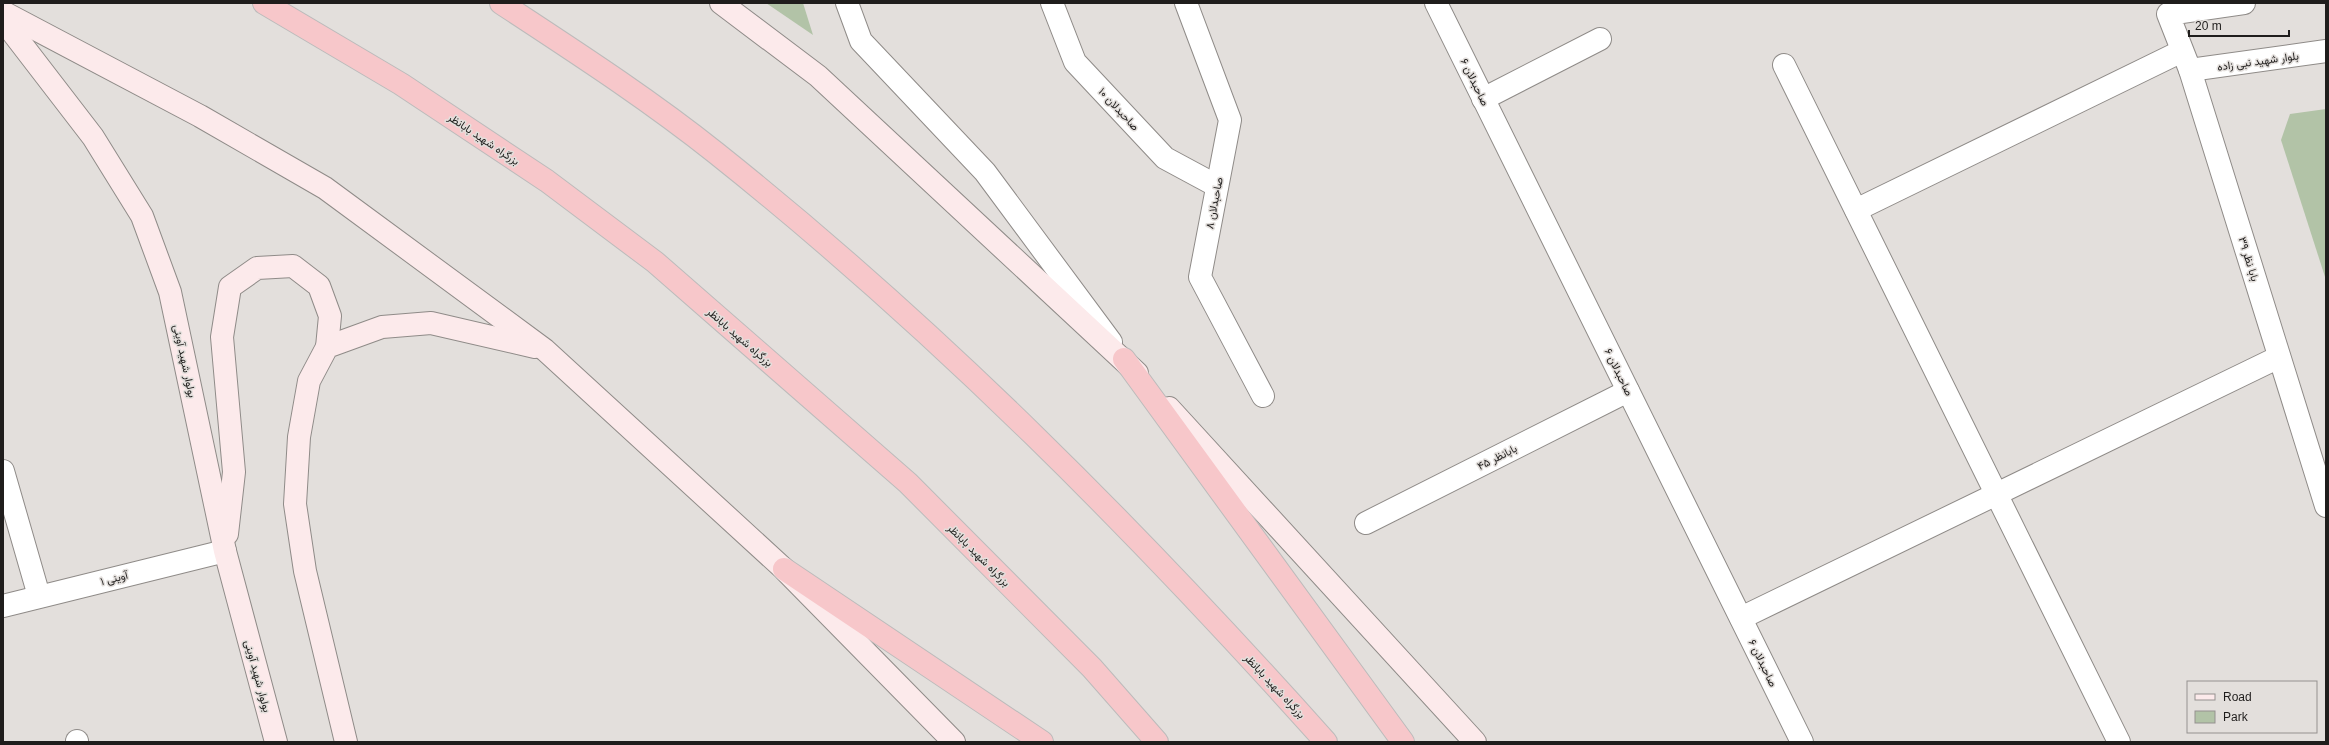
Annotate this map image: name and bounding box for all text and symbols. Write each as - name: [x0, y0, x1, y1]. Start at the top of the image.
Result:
- scale bar: [2189, 12, 2289, 38]
- text: 20 m: [2195, 19, 2222, 33]
- street label: بلوار شهید نبی زاده: [2216, 49, 2300, 74]
- street label: صاحبدلان ۶: [1457, 56, 1492, 108]
- street label: صاحبدلان ۱۰: [1096, 85, 1142, 133]
- street label: بزرگراه شهید بابانظر: [445, 110, 522, 168]
- street label: صاحبدلان ۸: [1203, 176, 1226, 230]
- street label: بابا نظر ۳۹: [2236, 235, 2261, 283]
- street label: بزرگراه شهید بابانظر: [703, 304, 775, 370]
- street label: بولوار شهید آوینی: [170, 323, 199, 399]
- street label: صاحبدلان ۶: [1601, 346, 1636, 398]
- street label: بابانظر ۴۵: [1475, 442, 1519, 473]
- street label: بزرگراه شهید بابانظر: [944, 521, 1013, 589]
- street label: آوینی ۱: [99, 568, 131, 588]
- street label: صاحبدلان ۶: [1745, 637, 1780, 689]
- street label: بولوار شهید آوینی: [242, 639, 273, 714]
- street label: بزرگراه شهید بابانظر: [1241, 651, 1308, 721]
- legend: [2187, 681, 2317, 733]
- text: Road: [2223, 690, 2252, 704]
- text: Park: [2223, 710, 2249, 724]

